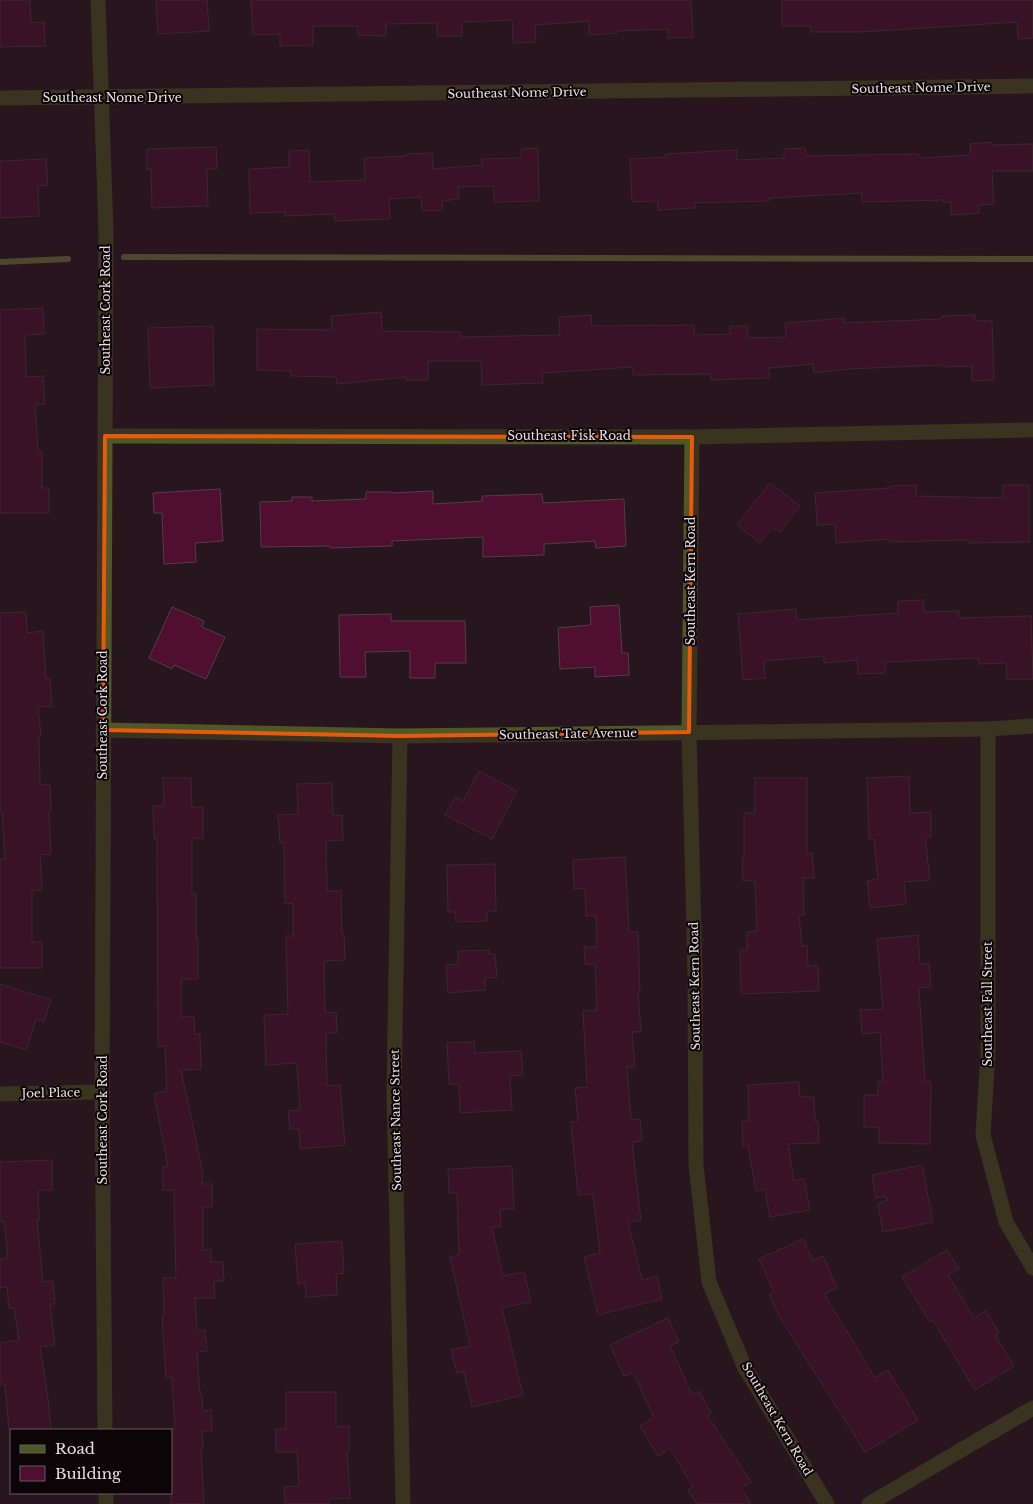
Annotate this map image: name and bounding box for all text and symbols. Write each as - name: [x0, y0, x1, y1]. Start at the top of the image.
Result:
- street label: Southeast Nome Drive: [851, 79, 991, 96]
- street label: Southeast Nome Drive: [447, 84, 587, 101]
- street label: Southeast Nome Drive: [42, 90, 182, 105]
- street label: Southeast Cork Road: [98, 245, 113, 375]
- street label: Southeast Fisk Road: [507, 428, 631, 443]
- street label: Southeast Kern Road: [683, 517, 698, 645]
- street label: Southeast Cork Road: [95, 650, 110, 780]
- street label: Southeast Tate Avenue: [499, 725, 637, 742]
- street label: Southeast Kern Road: [686, 922, 703, 1050]
- street label: Southeast Fall Street: [980, 941, 995, 1066]
- street label: Southeast Nance Street: [387, 1049, 404, 1191]
- street label: Southeast Cork Road: [95, 1055, 110, 1185]
- street label: Joel Place: [20, 1084, 81, 1101]
- street label: Southeast Kern Road: [739, 1359, 816, 1478]
- legend: [10, 1429, 172, 1494]
- text: Road: [55, 1439, 95, 1458]
- text: Building: [55, 1464, 122, 1483]

